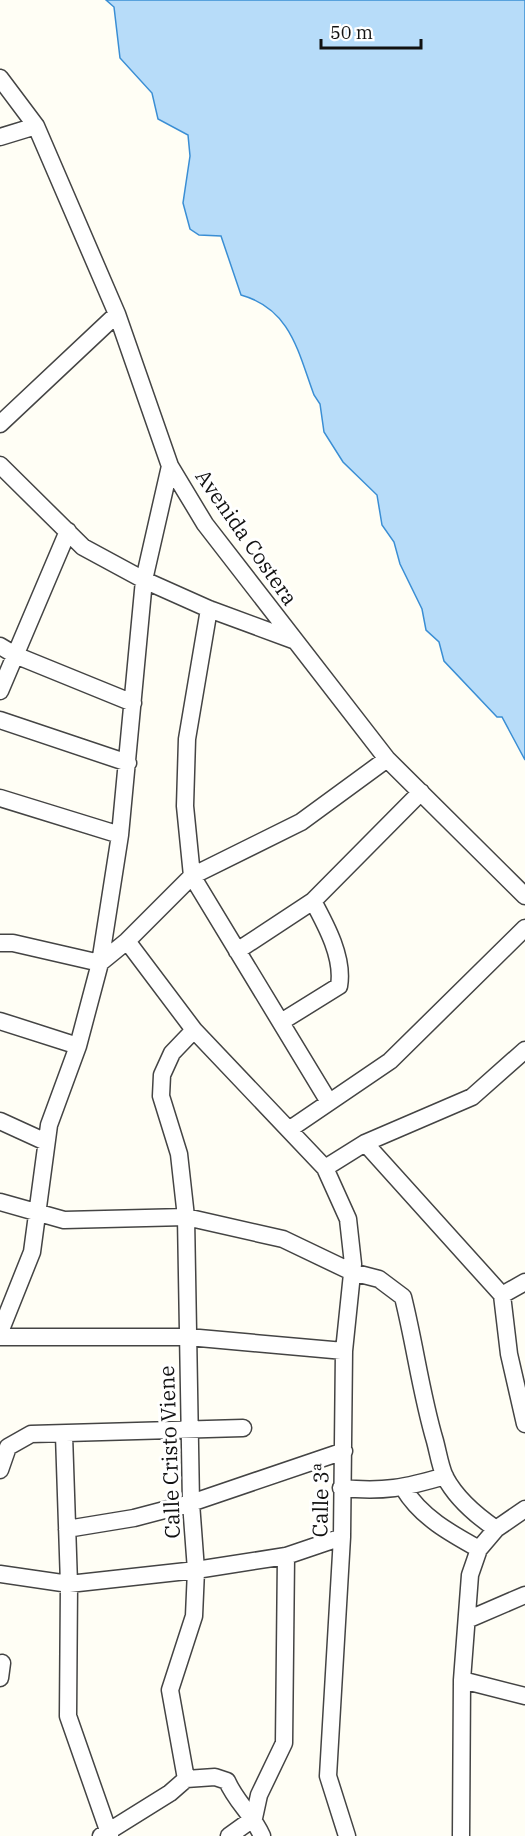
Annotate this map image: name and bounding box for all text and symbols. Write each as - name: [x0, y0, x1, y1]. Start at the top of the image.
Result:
- scale bar: [321, 12, 422, 50]
- text: 50 m: [330, 21, 373, 44]
- street label: Avenida Costera: [190, 463, 304, 611]
- street label: Calle Cristo Viene: [152, 1365, 186, 1539]
- street label: Calle 3ª: [305, 1462, 335, 1538]

